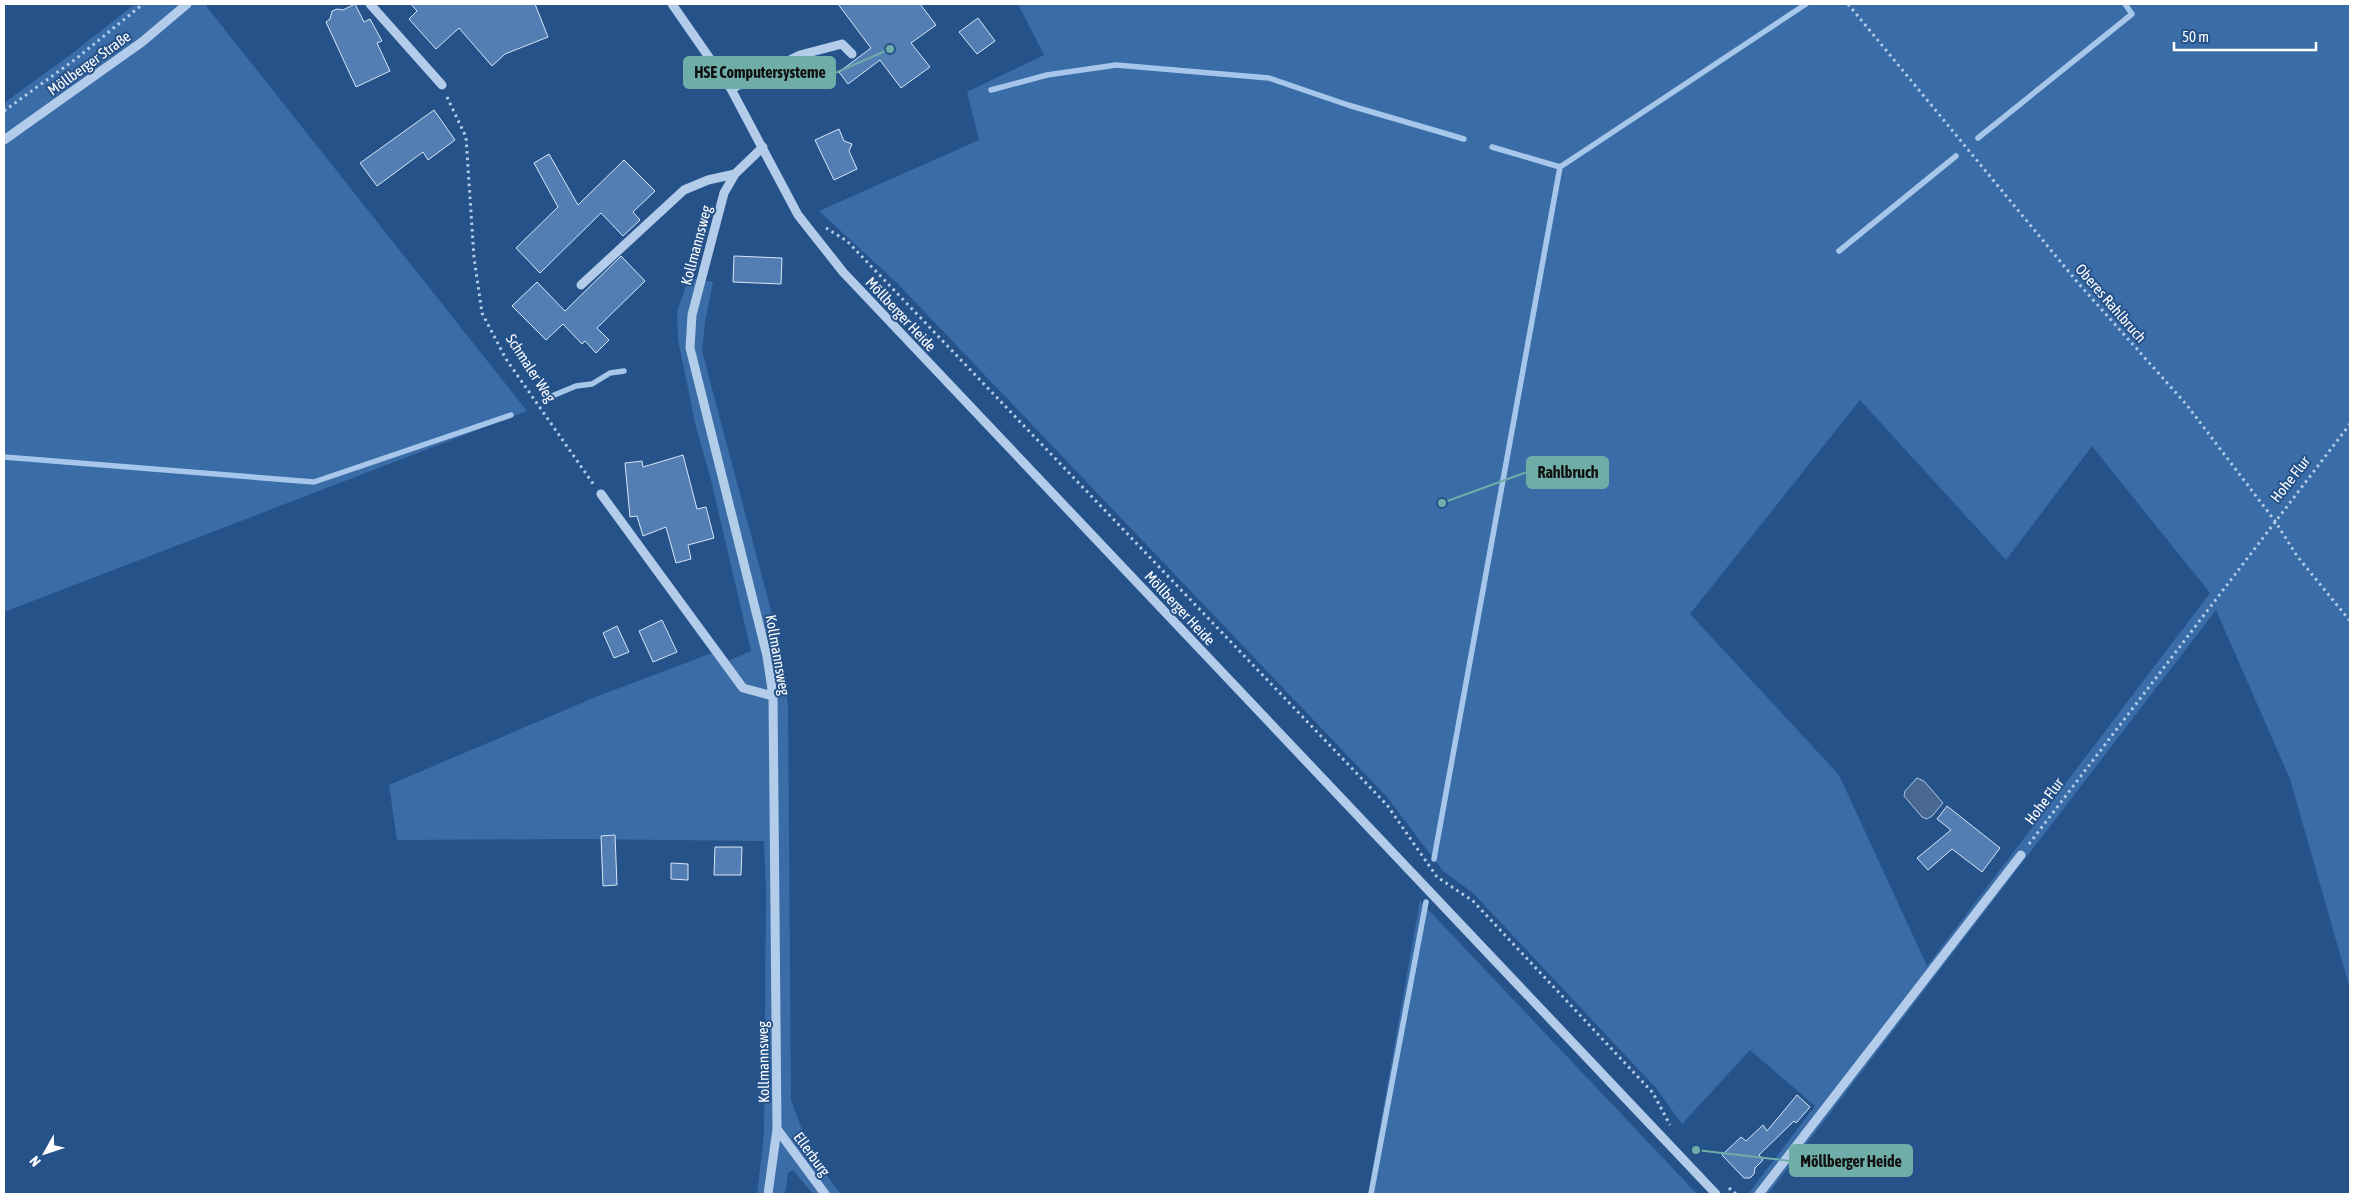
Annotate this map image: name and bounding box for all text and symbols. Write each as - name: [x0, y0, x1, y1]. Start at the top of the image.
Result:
- scale bar: [2174, 20, 2316, 52]
- street label: Möllberger Straße: [44, 27, 134, 99]
- text: 50 m: [2182, 28, 2209, 45]
- callout: HSE Computersysteme: [684, 57, 835, 88]
- text: HSE Computersysteme: [694, 63, 826, 81]
- street label: Kollmannsweg: [677, 203, 715, 287]
- street label: Oberes Rahlbruch: [2072, 260, 2150, 346]
- street label: Möllberger Heide: [862, 273, 940, 355]
- street label: Schmaler Weg: [503, 331, 560, 406]
- street label: Hohe Flur: [2267, 452, 2314, 505]
- callout: Rahlbruch: [1527, 457, 1608, 488]
- text: Rahlbruch: [1537, 463, 1599, 481]
- street label: Möllberger Heide: [1141, 567, 1219, 649]
- street label: Kollmannsweg: [763, 613, 794, 697]
- street label: Hohe Flur: [2021, 774, 2067, 828]
- street label: Kollmannsweg: [754, 1020, 772, 1103]
- north arrow: [20, 1128, 70, 1178]
- street label: Ellerburg: [790, 1129, 834, 1180]
- callout: Möllberger Heide: [1790, 1145, 1912, 1176]
- text: Möllberger Heide: [1800, 1152, 1902, 1170]
- text: N: [26, 1153, 44, 1170]

